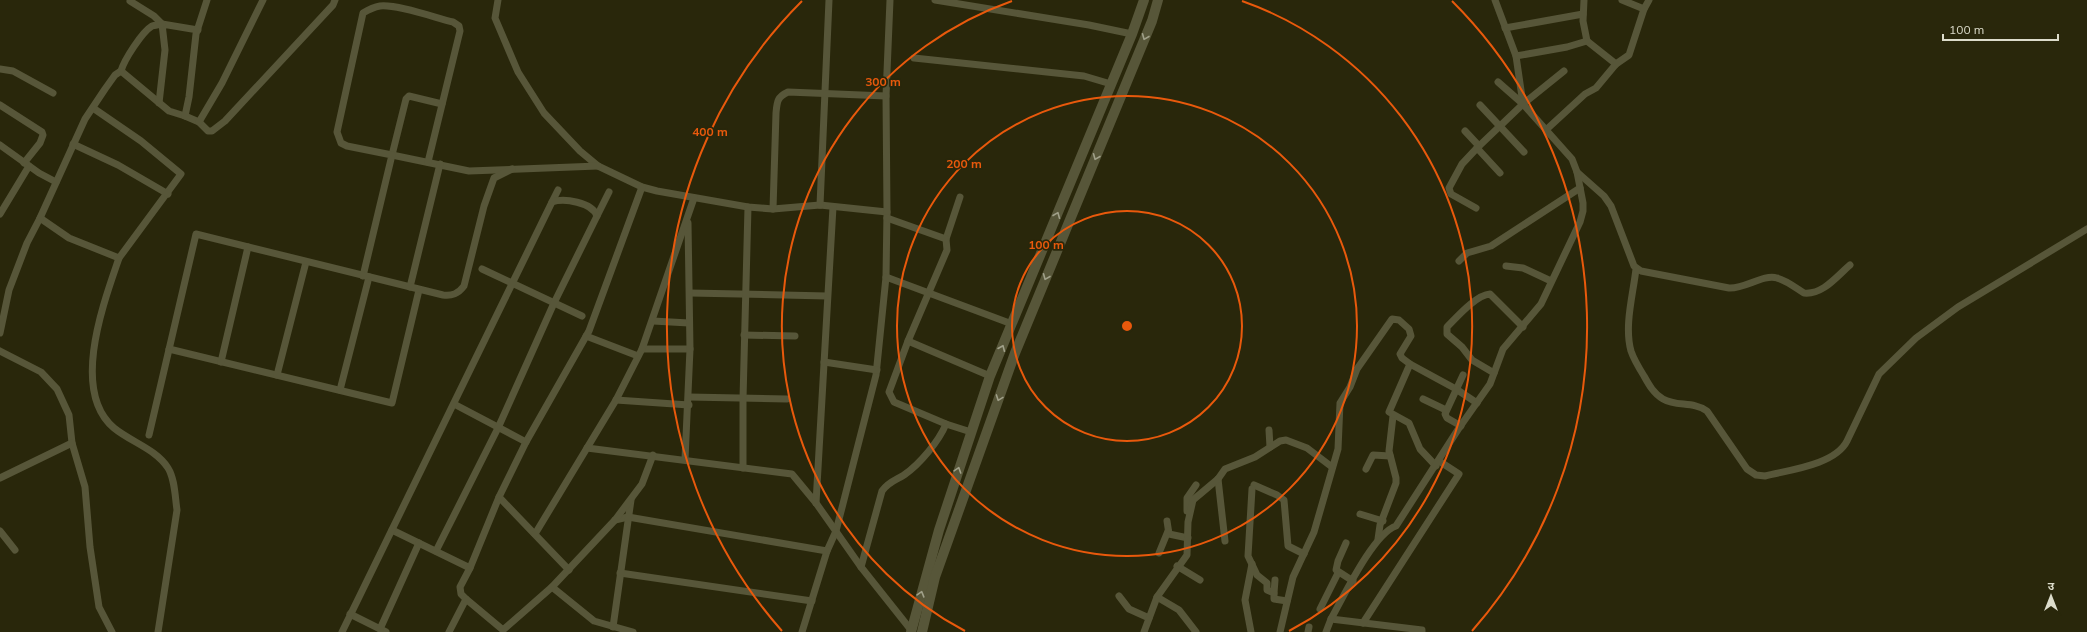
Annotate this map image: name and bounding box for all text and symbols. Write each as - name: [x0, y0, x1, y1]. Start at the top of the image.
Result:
- scale bar: [1943, 16, 2058, 42]
- text: 100 m: [1949, 22, 1984, 37]
- one-way arrow: [1142, 33, 1150, 40]
- text: 300 m: [865, 74, 901, 89]
- text: 400 m: [692, 124, 728, 139]
- one-way arrow: [1093, 153, 1101, 160]
- text: 200 m: [946, 156, 982, 171]
- one-way arrow: [1052, 211, 1060, 219]
- text: 100 m: [1028, 237, 1064, 252]
- one-way arrow: [1043, 274, 1051, 281]
- centre of rings: [1120, 319, 1134, 333]
- one-way arrow: [997, 344, 1005, 352]
- one-way arrow: [995, 394, 1003, 401]
- one-way arrow: [953, 467, 962, 474]
- north arrow: [2031, 576, 2071, 616]
- text: उ: [2048, 579, 2055, 593]
- one-way arrow: [916, 591, 925, 598]

